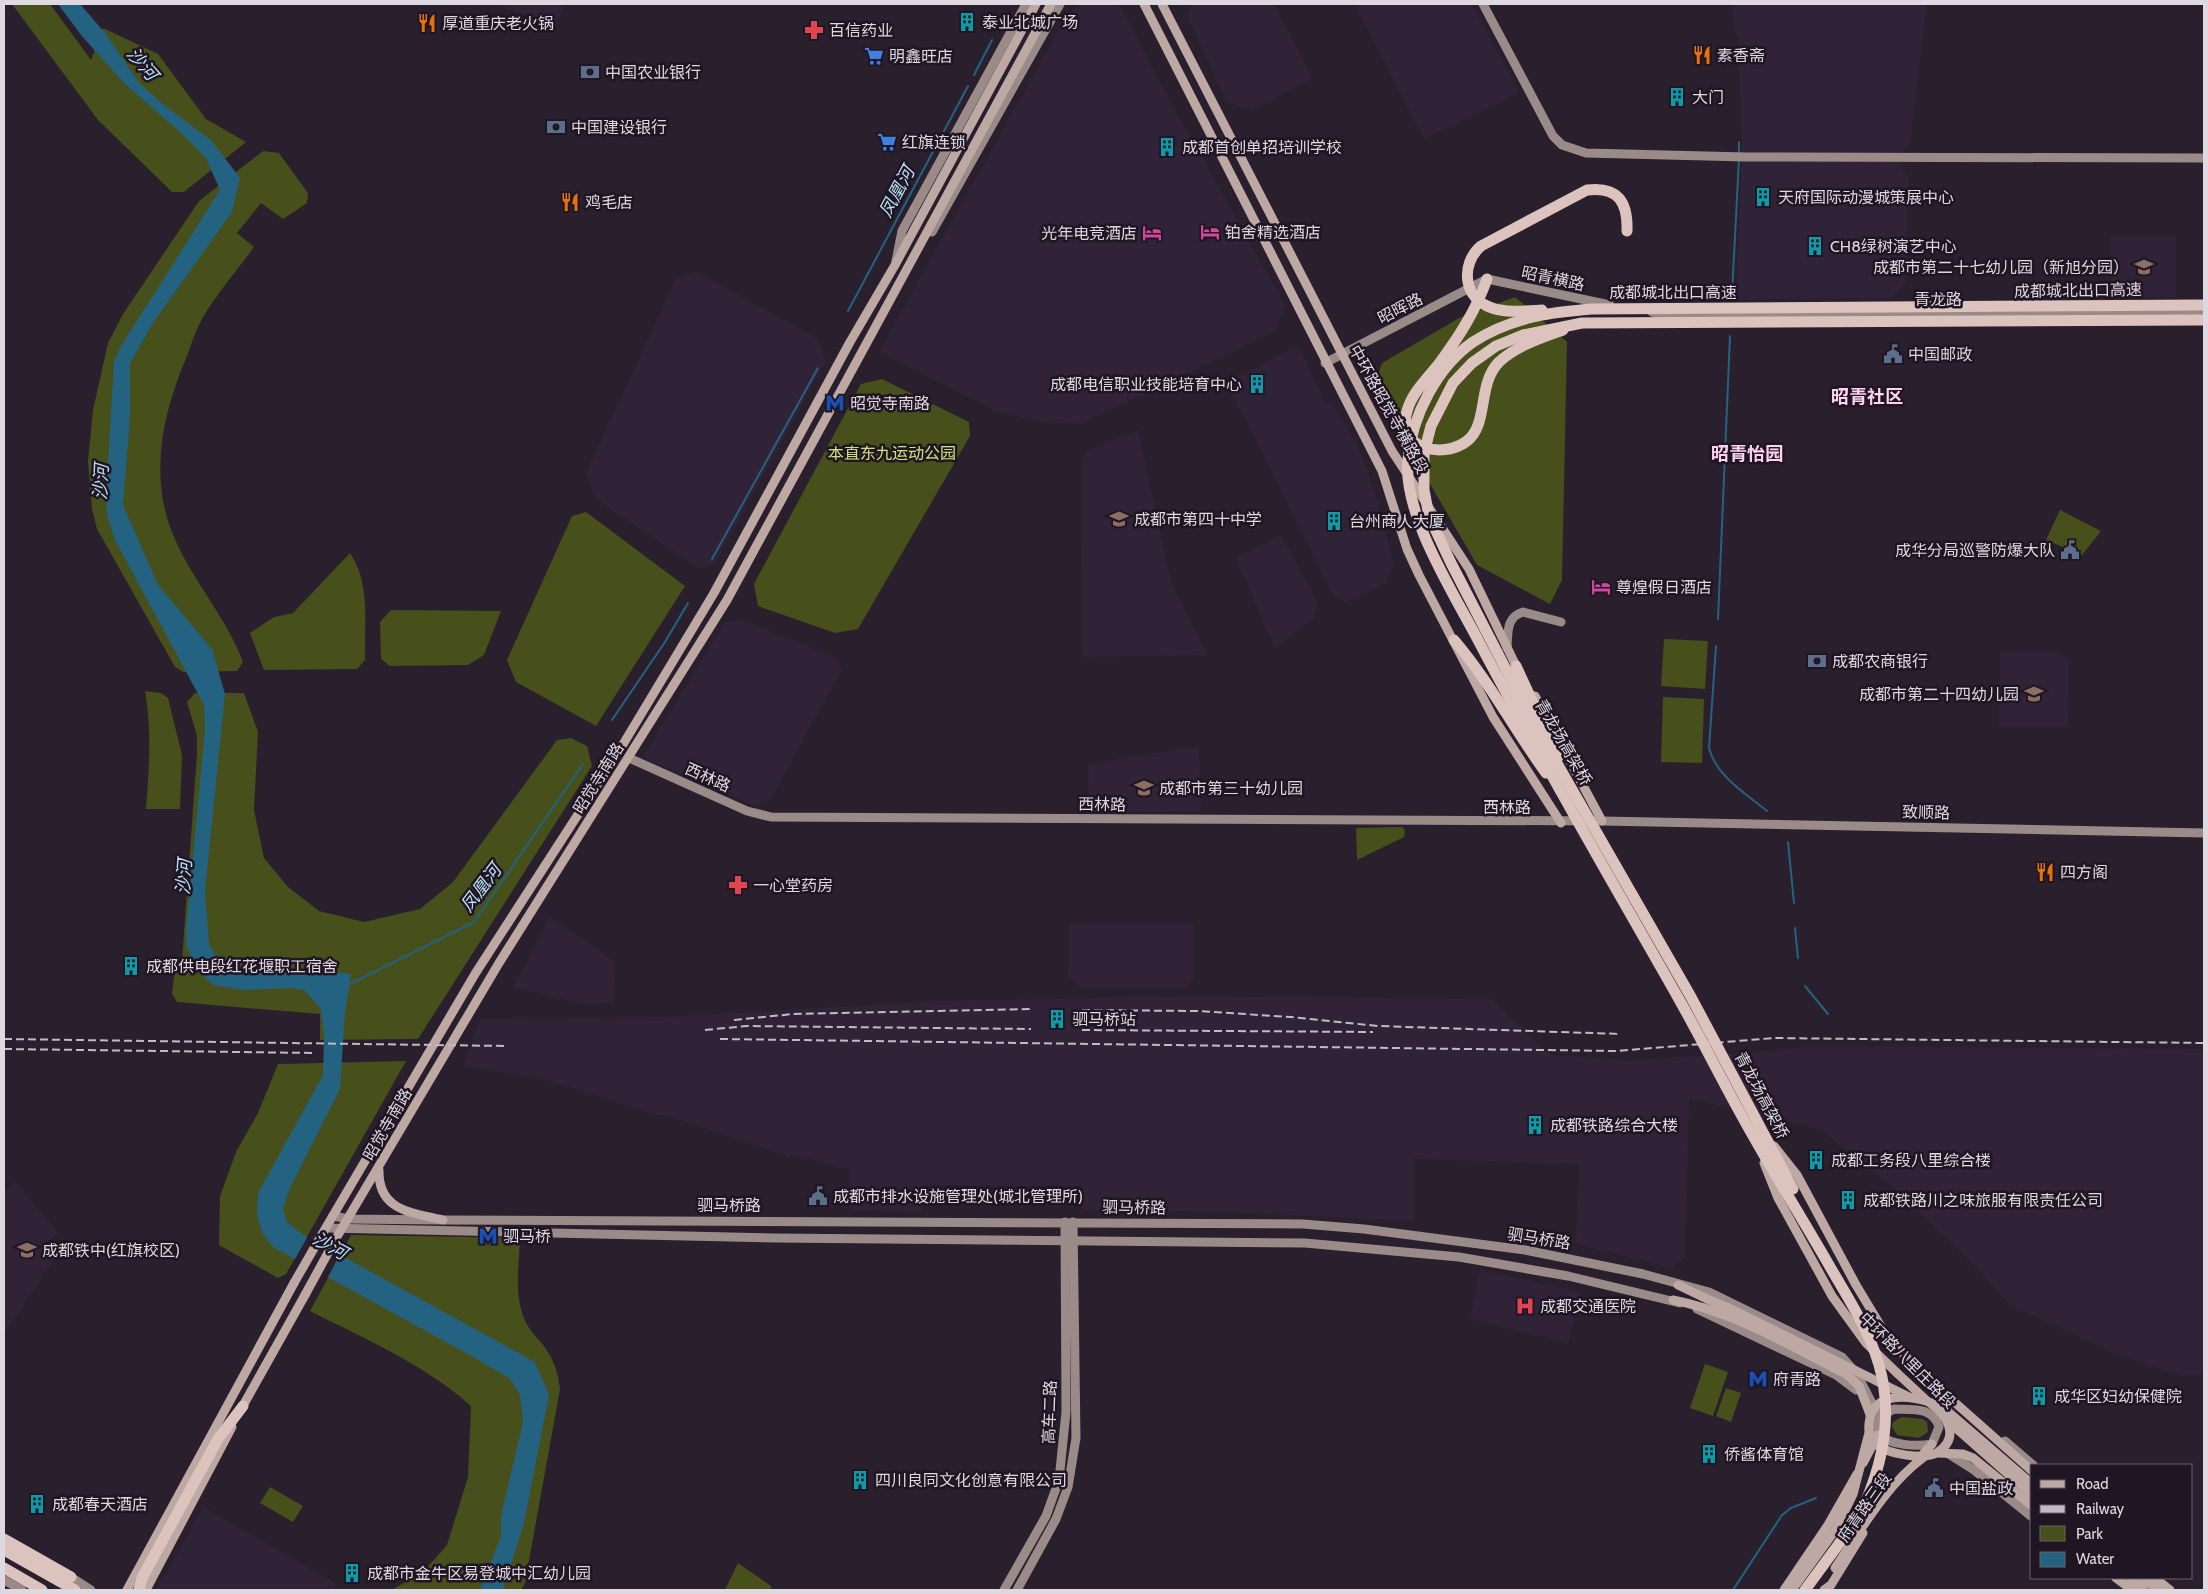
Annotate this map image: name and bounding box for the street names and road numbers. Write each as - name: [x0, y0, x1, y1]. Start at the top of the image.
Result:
- street label: 昭青横路: [1520, 263, 1586, 294]
- street label: 成都城北出口高速: [2014, 280, 2142, 301]
- street label: 成都城北出口高速: [1609, 283, 1737, 302]
- street label: 昭晖路: [1375, 289, 1426, 328]
- street label: 青龙路: [1914, 290, 1962, 309]
- street label: 中环路昭觉寺横路段: [1345, 342, 1432, 477]
- street label: 青龙场高架桥: [1531, 696, 1596, 789]
- street label: 昭觉寺南路: [569, 739, 628, 817]
- street label: 西林路: [682, 759, 734, 796]
- street label: 西林路: [1078, 795, 1126, 814]
- street label: 西林路: [1483, 798, 1531, 817]
- street label: 致顺路: [1902, 803, 1950, 822]
- street label: 青龙场高架桥: [1731, 1048, 1792, 1142]
- street label: 昭觉寺南路: [359, 1085, 416, 1164]
- street label: 驷马桥路: [697, 1196, 761, 1215]
- street label: 驷马桥路: [1102, 1197, 1166, 1218]
- street label: 驷马桥路: [1506, 1224, 1572, 1253]
- street label: 中环路八里庄路段: [1856, 1308, 1960, 1412]
- street label: 高车二路: [1039, 1380, 1060, 1444]
- street label: 府青路三段: [1834, 1469, 1895, 1546]

